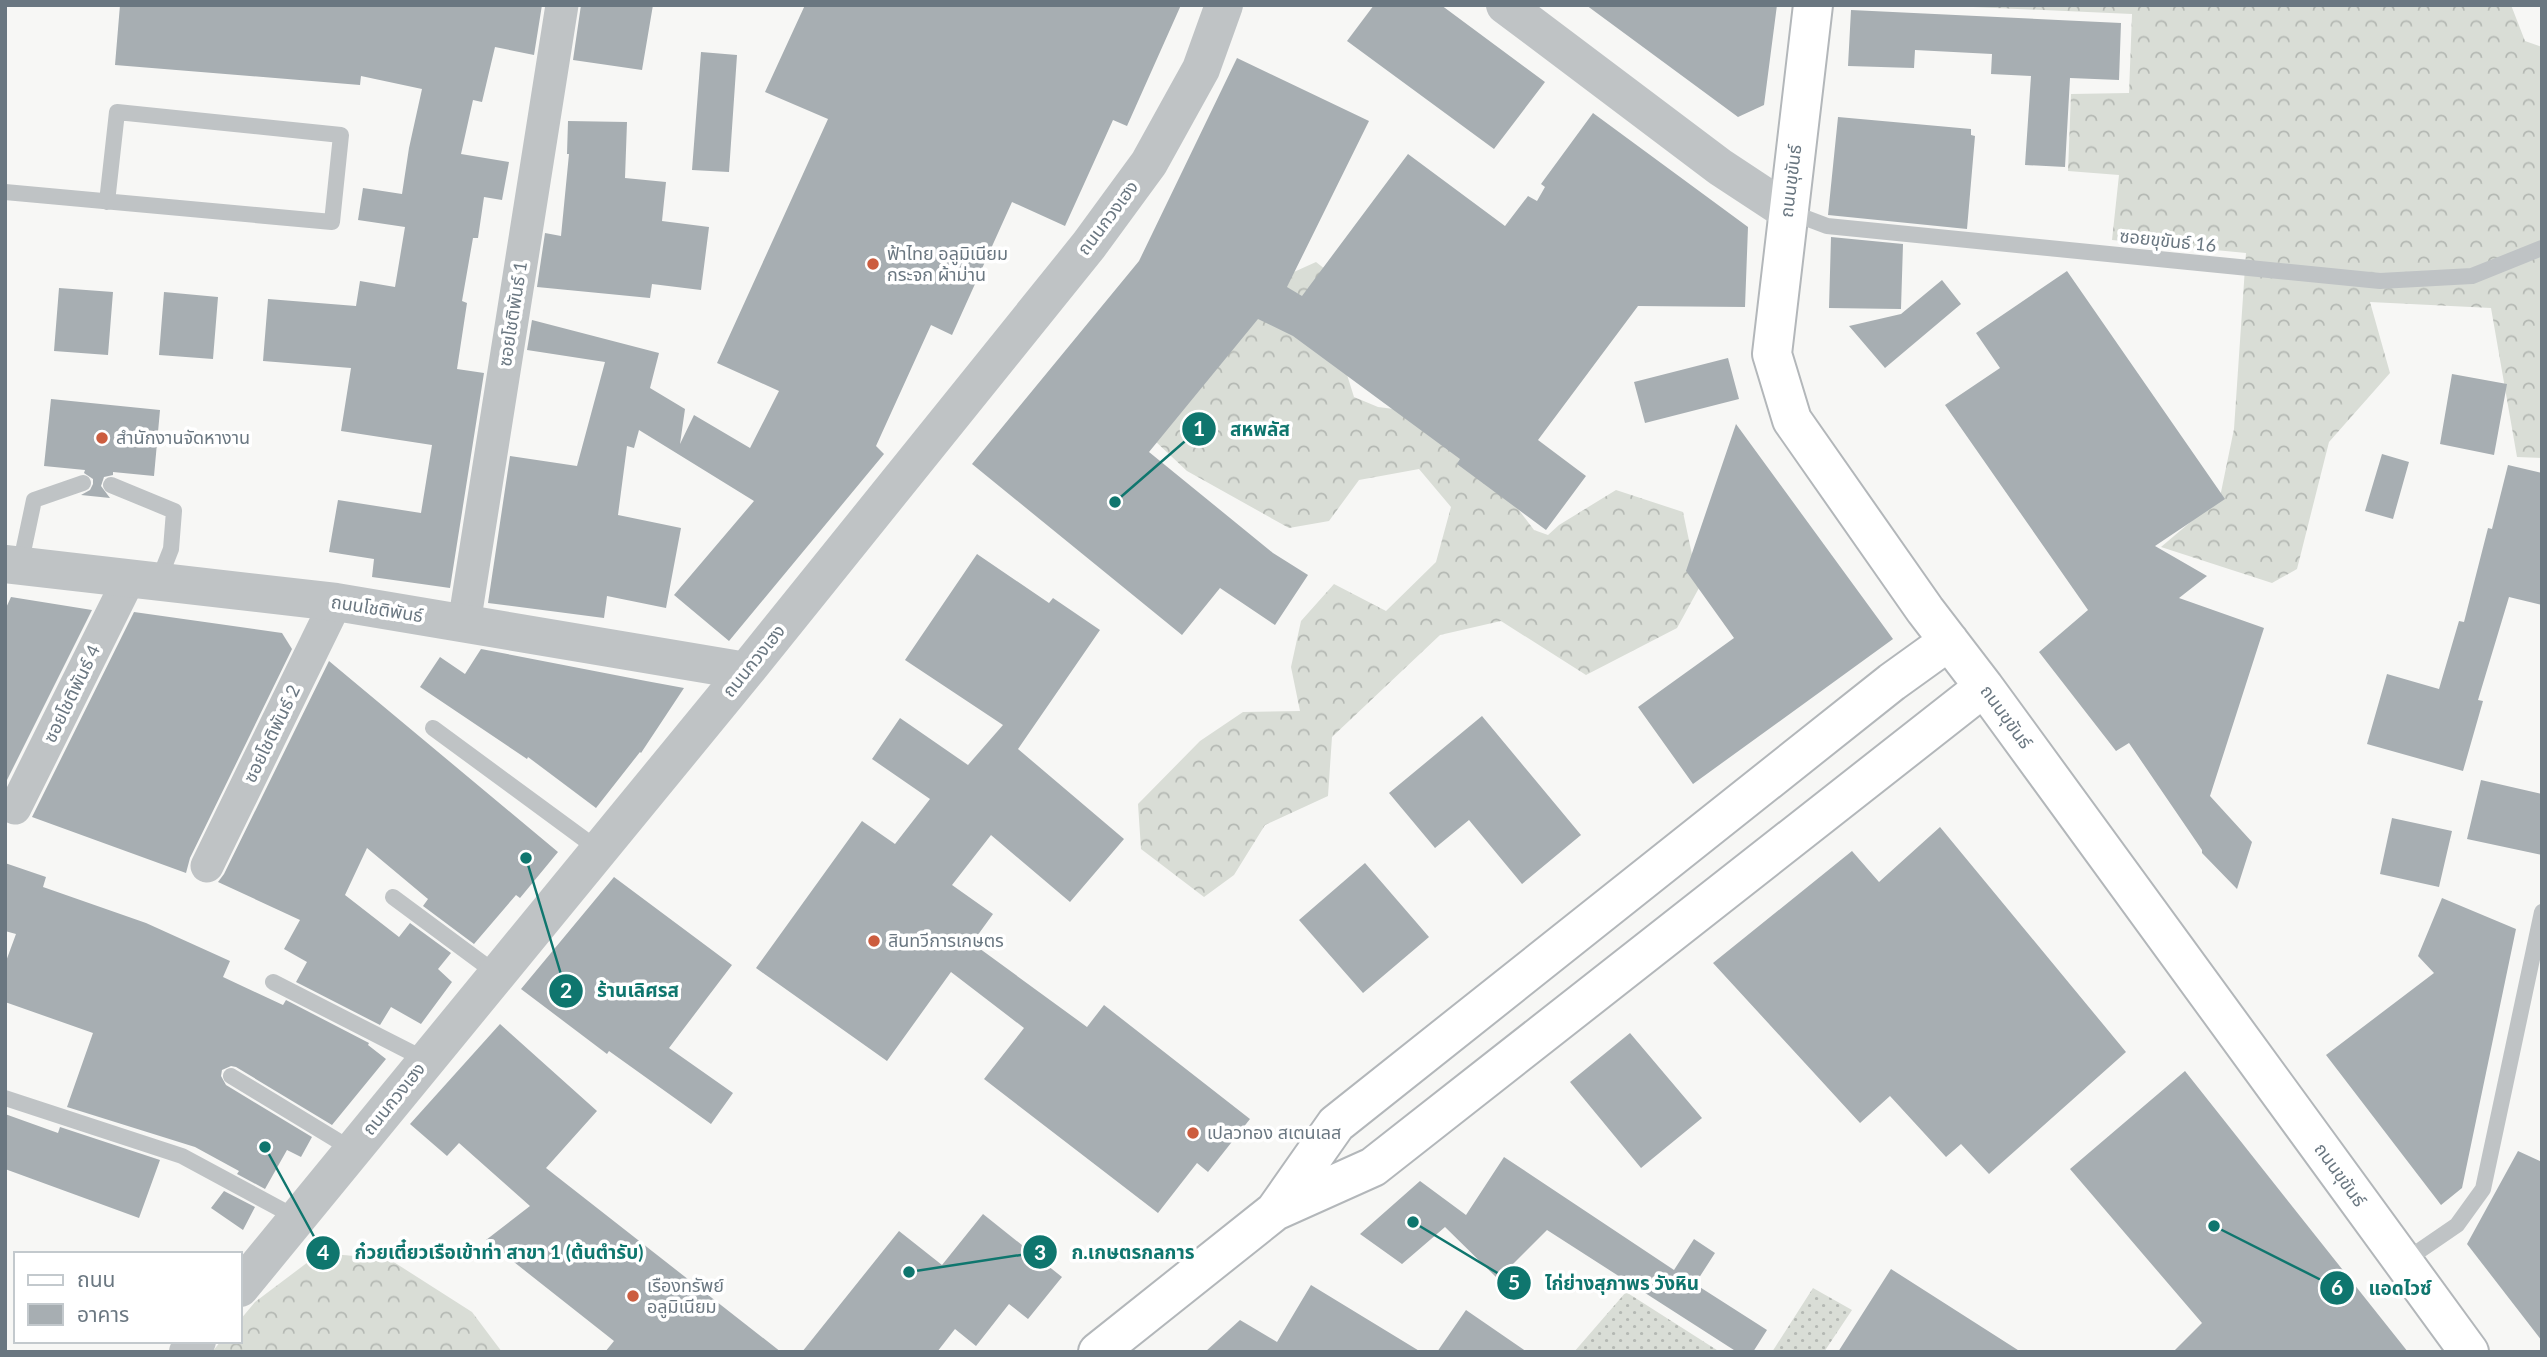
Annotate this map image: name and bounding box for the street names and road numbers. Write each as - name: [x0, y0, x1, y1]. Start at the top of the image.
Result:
- street label: ถนนขุขันธ์: [1775, 143, 1806, 219]
- street label: ถนนกวงเฮง: [1072, 176, 1142, 259]
- street label: ซอยขุขันธ์ 16: [2119, 224, 2218, 257]
- street label: ซอยโชติพันธ์ 1: [493, 260, 531, 368]
- street label: ถนนโชติพันธ์: [330, 590, 425, 626]
- street label: ถนนกวงเฮง: [717, 620, 789, 701]
- street label: ซอยโชติพันธ์ 4: [38, 641, 104, 746]
- street label: ถนนขุขันธ์: [1976, 680, 2037, 753]
- street label: ซอยโชติพันธ์ 2: [238, 681, 304, 786]
- street label: ถนนกวงเฮง: [357, 1058, 429, 1139]
- street label: ถนนขุขันธ์: [2310, 1138, 2371, 1211]

